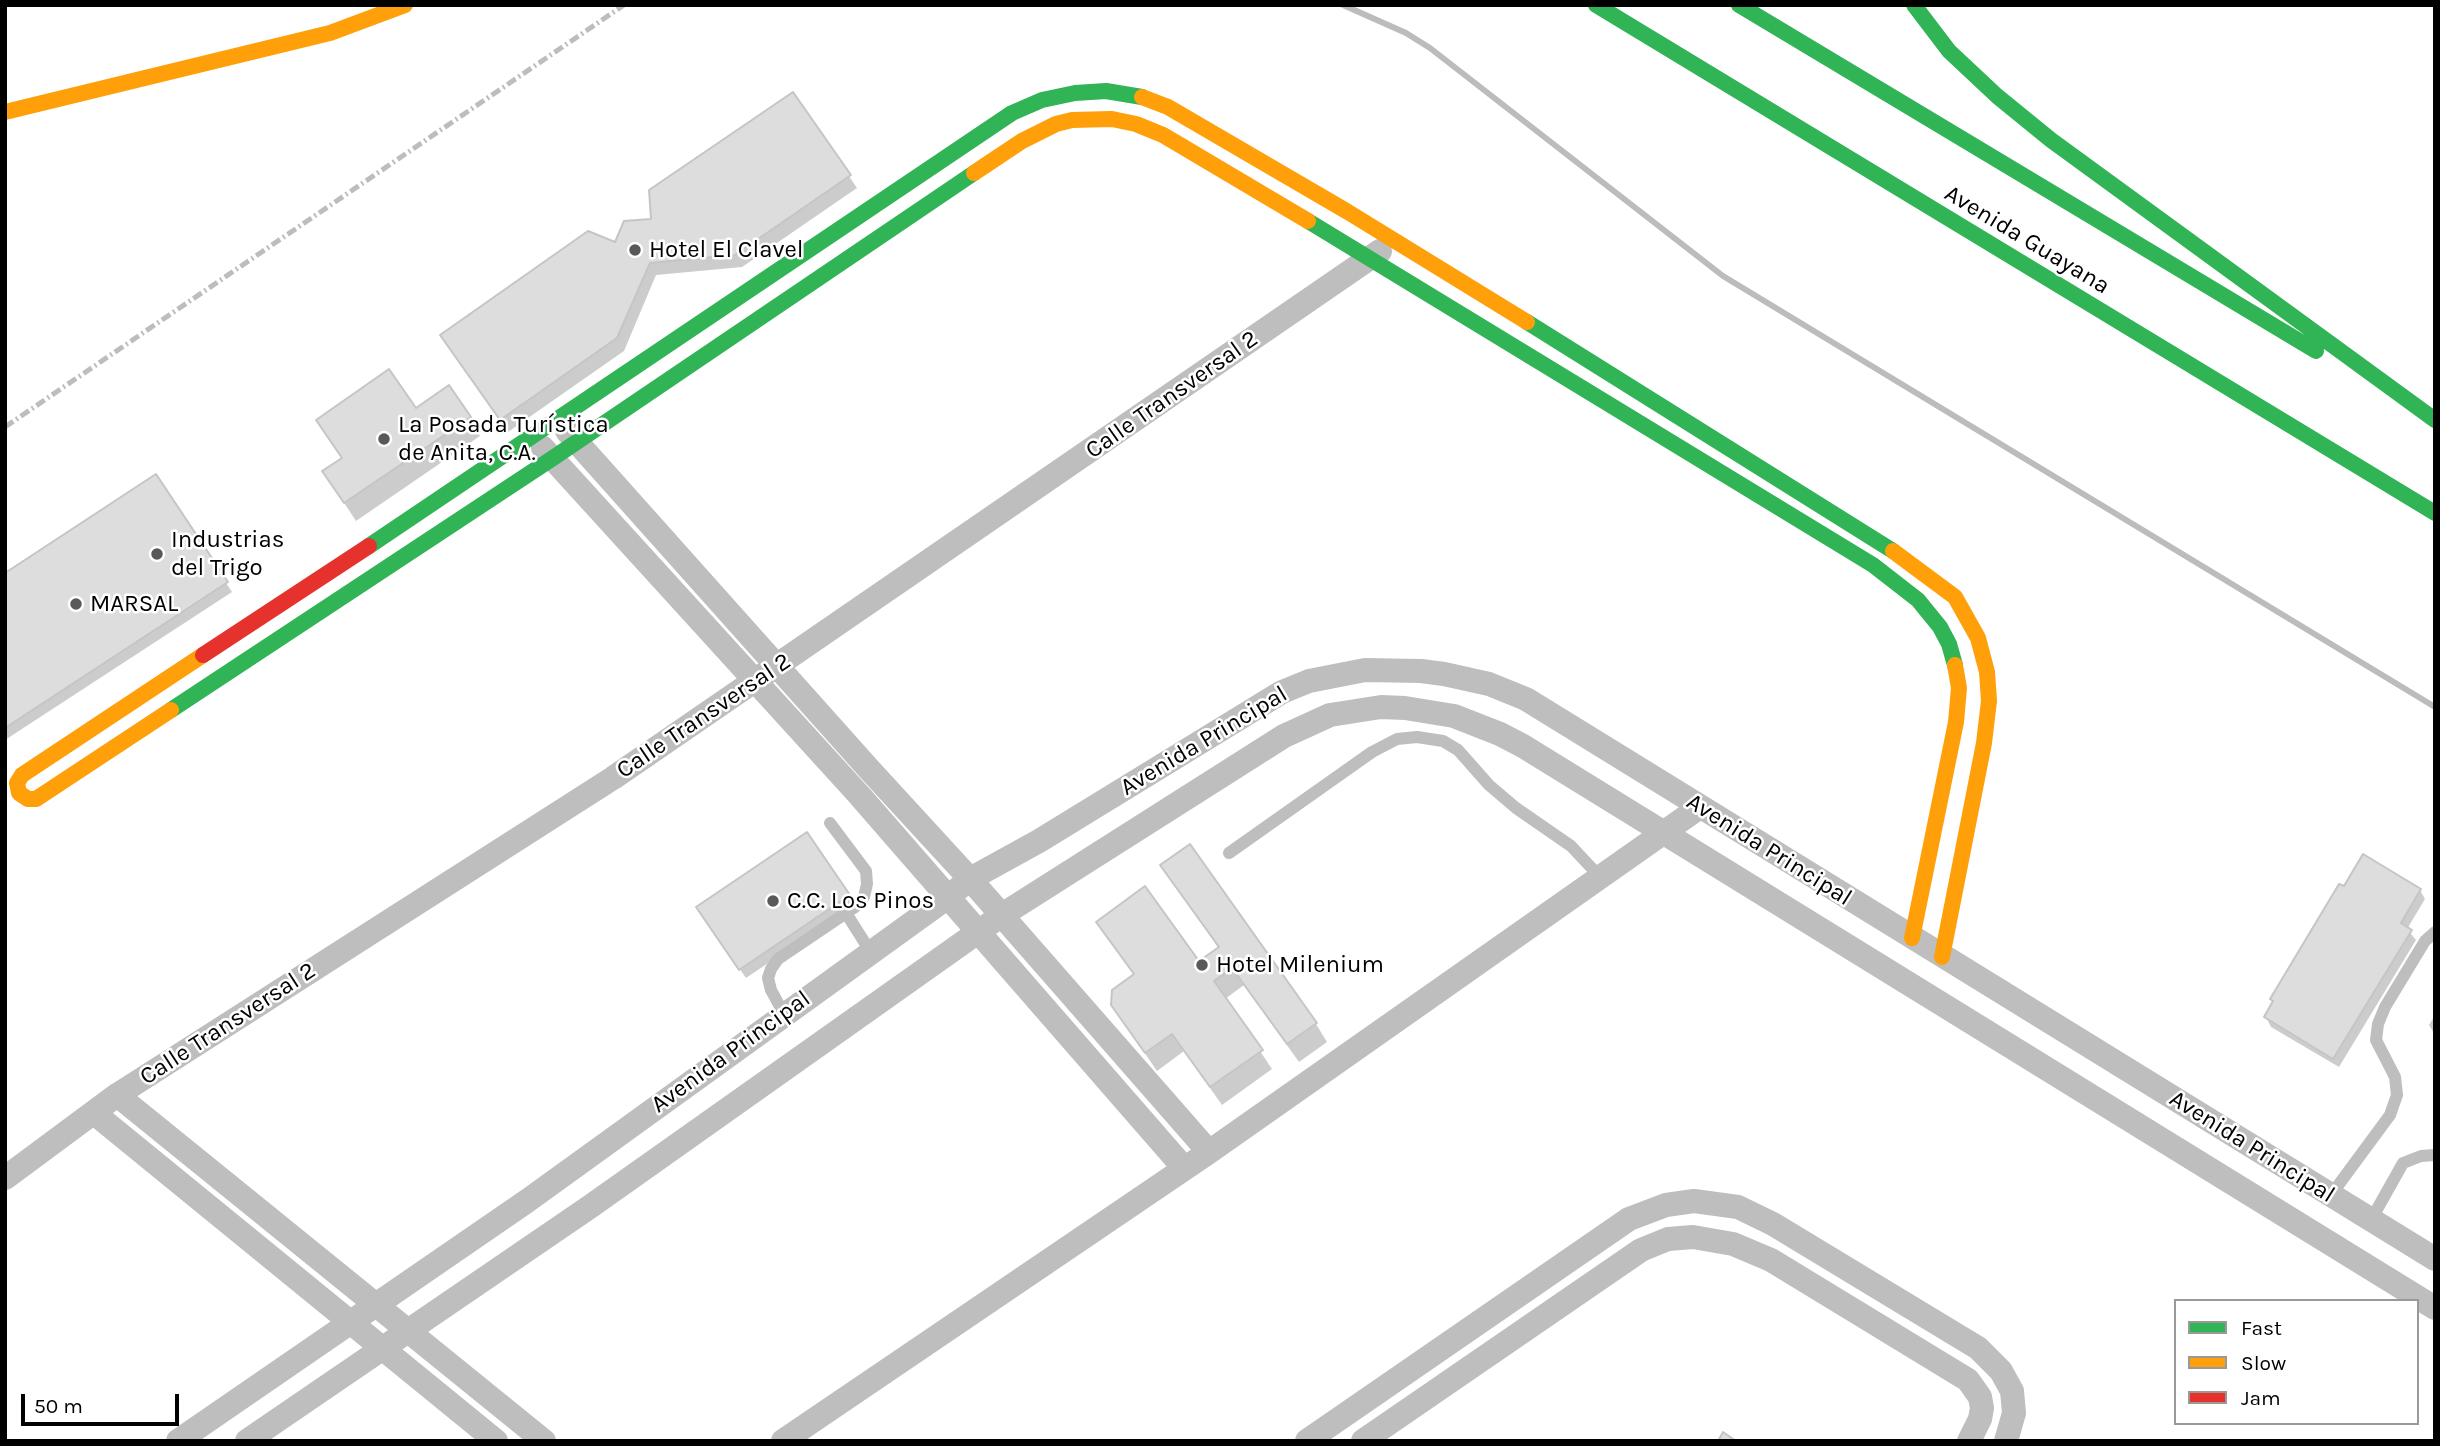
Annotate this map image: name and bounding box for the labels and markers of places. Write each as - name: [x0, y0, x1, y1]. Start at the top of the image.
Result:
- place label: Hotel El Clavel: [649, 236, 804, 264]
- marker: Hotel El Clavel: [627, 242, 643, 258]
- place label: La Posada Turística de Anita, C.A.: [398, 411, 609, 467]
- marker: La Posada Turística de Anita, C.A.: [376, 431, 392, 447]
- place label: Industrias del Trigo: [171, 526, 284, 582]
- marker: Industrias del Trigo: [149, 546, 165, 562]
- place label: MARSAL: [90, 590, 178, 618]
- marker: MARSAL: [68, 596, 84, 612]
- place label: C.C. Los Pinos: [787, 887, 934, 915]
- marker: C.C. Los Pinos: [765, 893, 781, 909]
- place label: Hotel Milenium: [1216, 951, 1384, 979]
- marker: Hotel Milenium: [1194, 957, 1210, 973]

